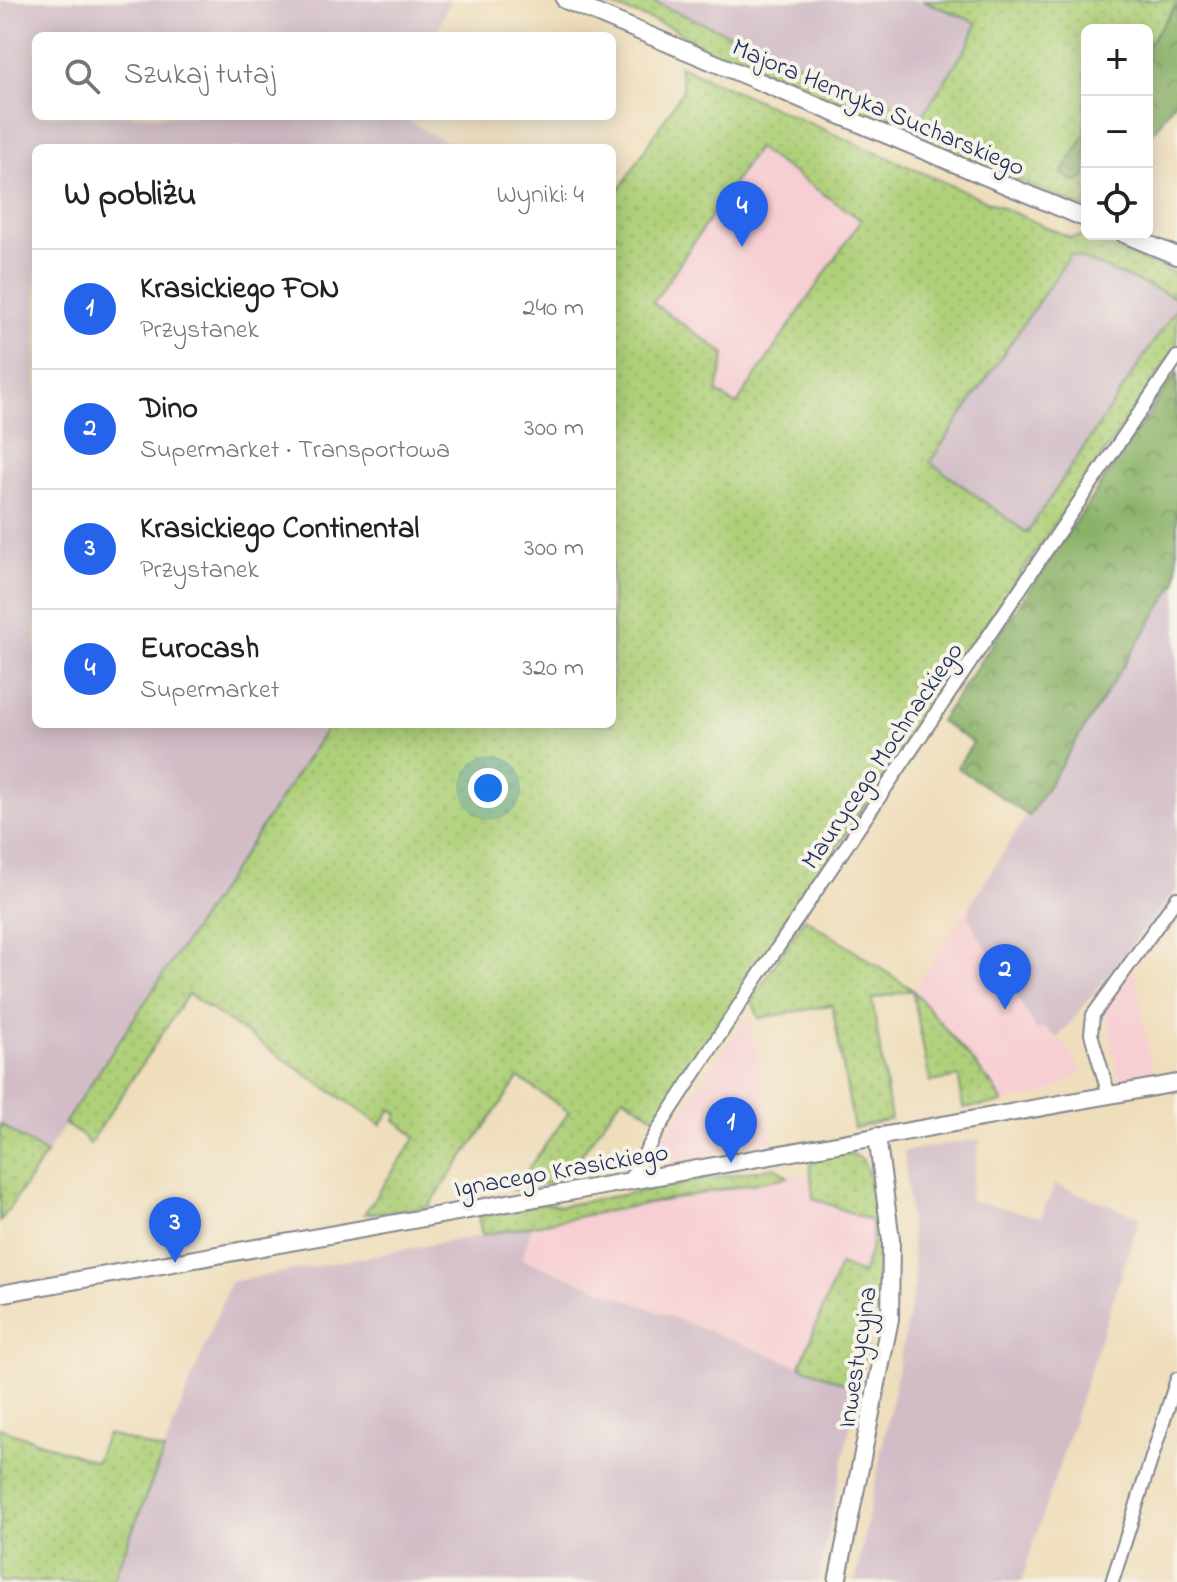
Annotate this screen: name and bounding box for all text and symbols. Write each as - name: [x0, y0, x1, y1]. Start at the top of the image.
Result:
- map controls: [1081, 24, 1153, 240]
- button: +: [1081, 24, 1153, 96]
- street label: Majora Henryka Sucharskiego: [726, 30, 1030, 188]
- search box: [32, 32, 616, 120]
- icon: search: [60, 54, 104, 98]
- text: Szukaj tutaj: [124, 54, 275, 98]
- button: −: [1081, 96, 1153, 168]
- button: locate: [1081, 168, 1153, 240]
- text: W pobliżu: [64, 171, 196, 221]
- text: Wyniki: 4: [496, 177, 584, 215]
- pin: 4: [716, 181, 768, 247]
- text: Krasickiego FON: [140, 268, 340, 312]
- text: 1: [86, 290, 94, 328]
- text: 240 m: [522, 290, 584, 328]
- text: Przystanek: [140, 312, 259, 350]
- text: Dino: [140, 388, 198, 432]
- text: 2: [84, 410, 96, 448]
- text: 300 m: [524, 410, 584, 448]
- text: Supermarket · Transportowa: [140, 432, 450, 470]
- text: Krasickiego Continental: [140, 508, 419, 552]
- text: 3: [85, 530, 95, 568]
- text: 300 m: [524, 530, 584, 568]
- text: Przystanek: [140, 552, 259, 590]
- text: Eurocash: [140, 628, 259, 672]
- street label: Maurycego Mochnackiego: [793, 635, 974, 878]
- text: 4: [85, 650, 95, 688]
- text: 320 m: [522, 650, 584, 688]
- text: Supermarket: [140, 672, 279, 710]
- your location: [468, 768, 508, 808]
- pin: 2: [979, 944, 1031, 1010]
- pin: 1: [705, 1097, 757, 1163]
- street label: Ignacego Krasickiego: [452, 1134, 672, 1209]
- pin: 3: [149, 1197, 201, 1263]
- street label: Inwestycyjna: [829, 1284, 889, 1431]

